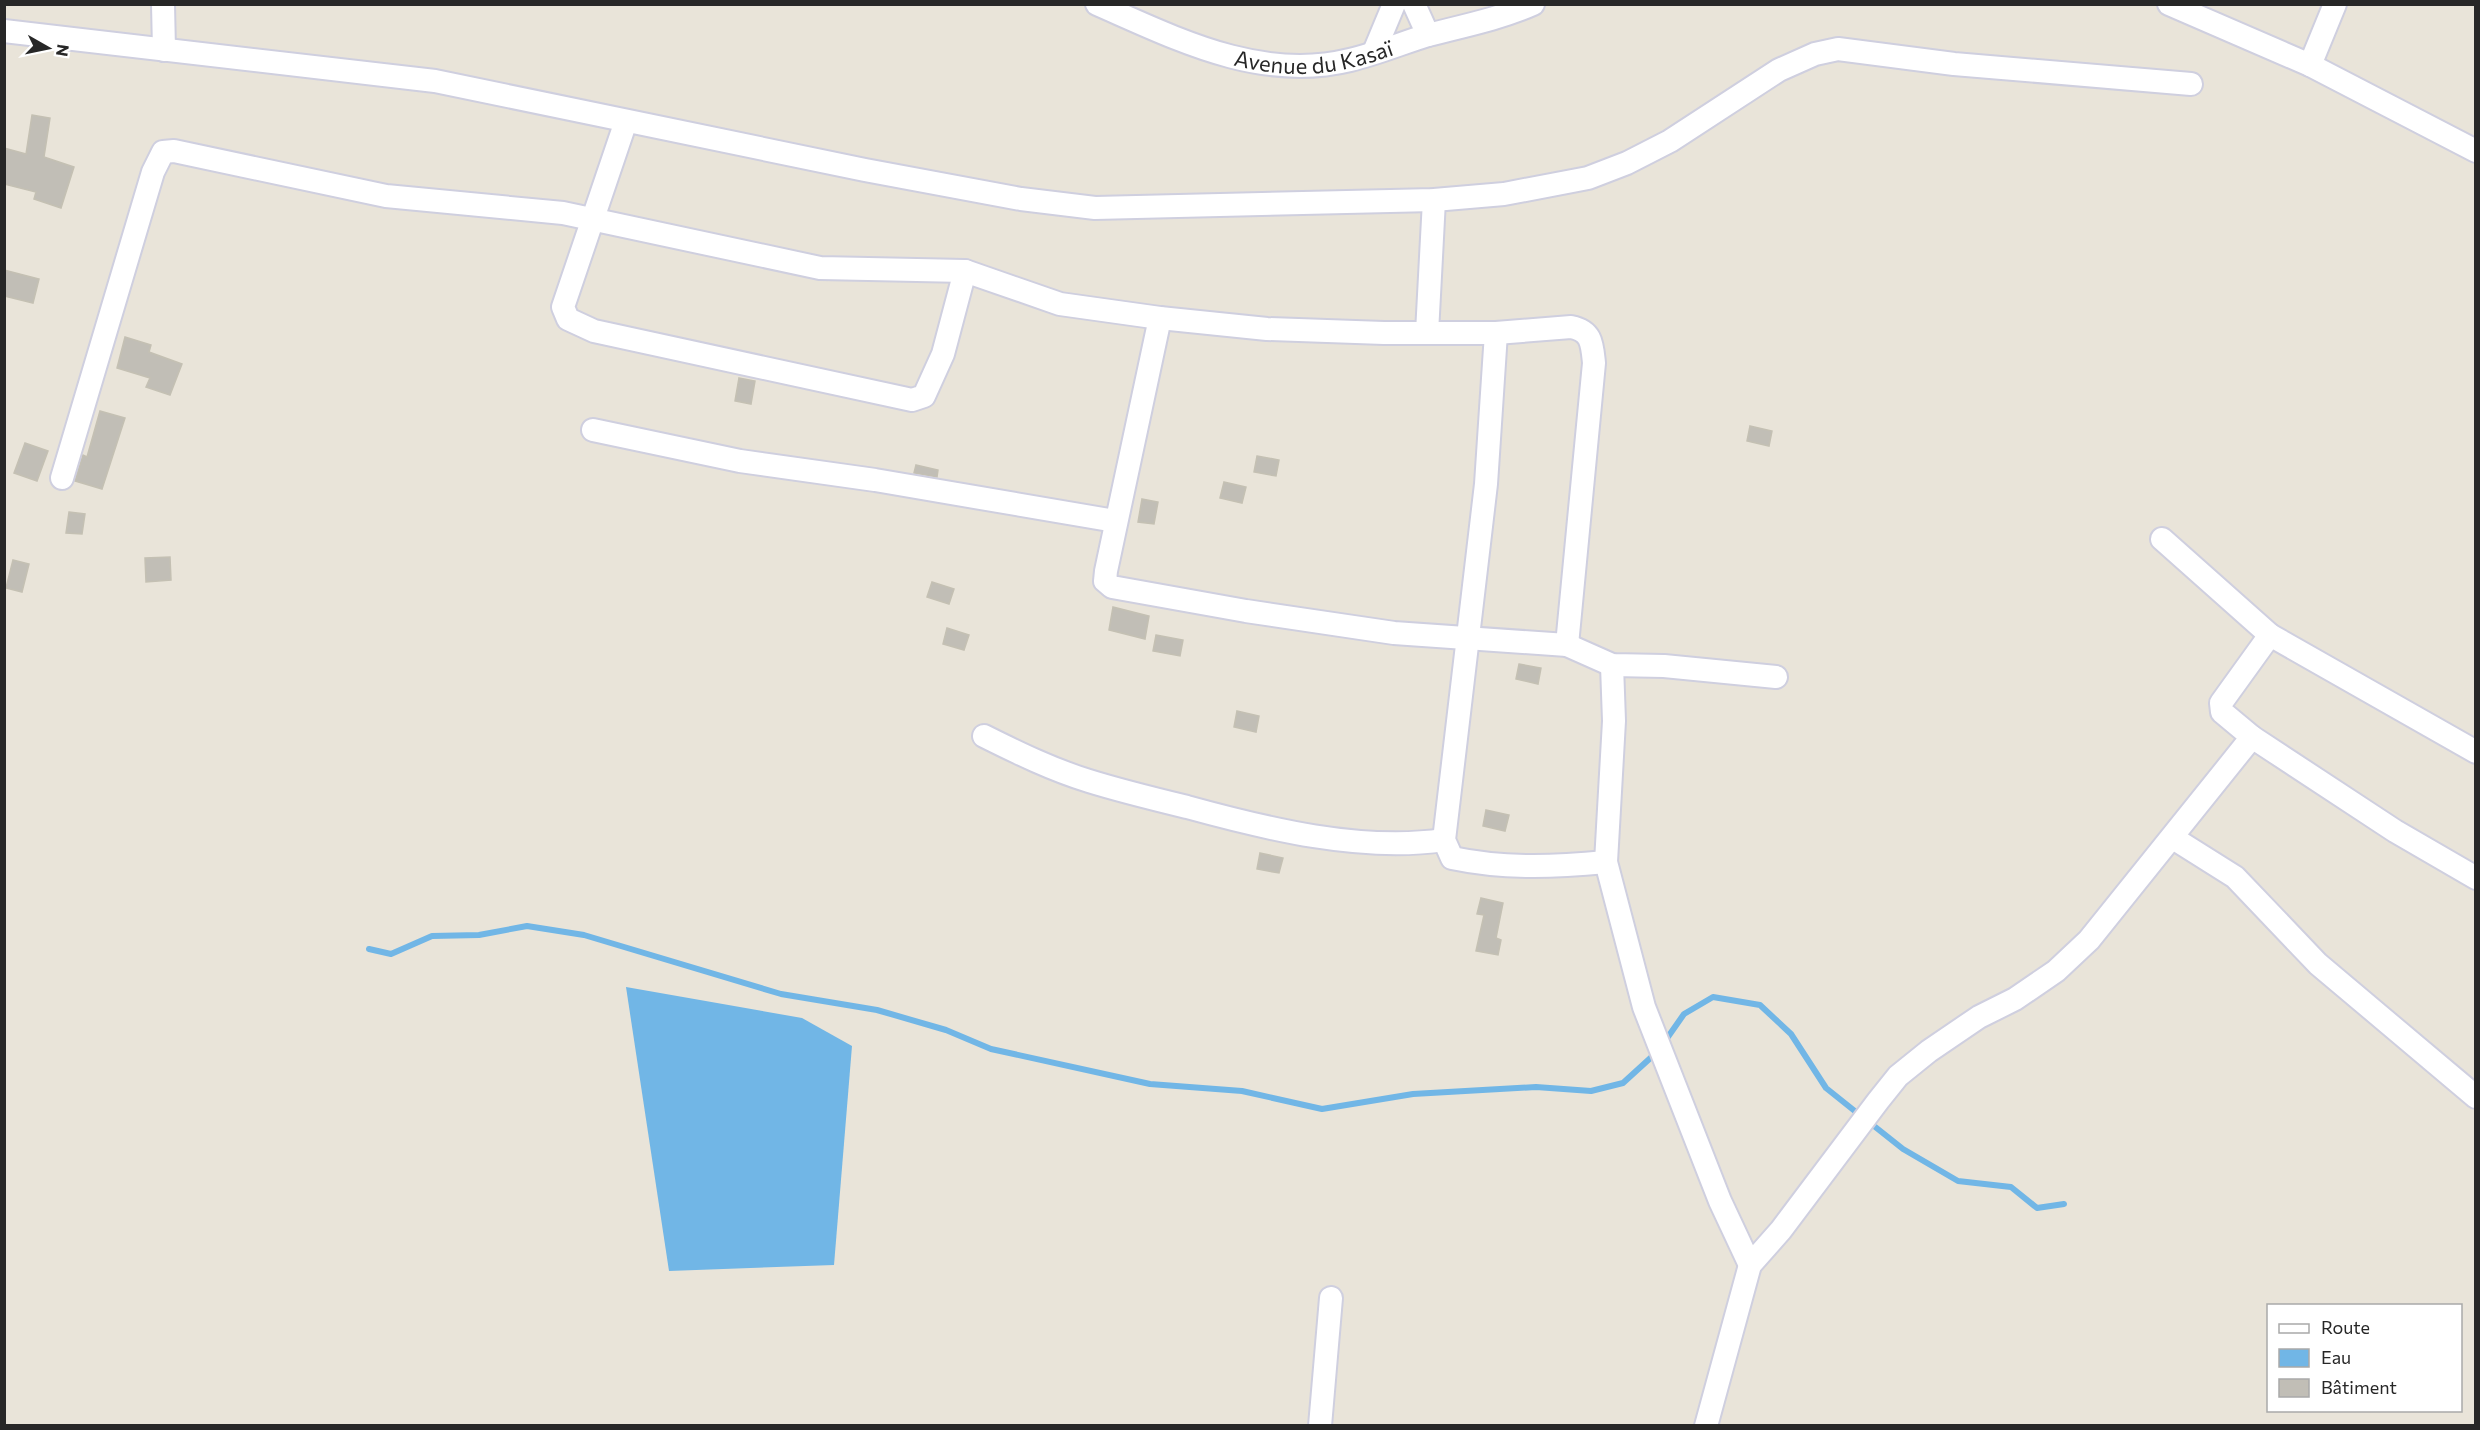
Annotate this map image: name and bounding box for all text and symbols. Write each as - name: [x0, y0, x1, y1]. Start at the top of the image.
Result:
- north arrow: [18, 18, 78, 78]
- street label: Avenue du Kasaï: [1232, 34, 1396, 79]
- text: N: [53, 43, 74, 58]
- legend: [2267, 1304, 2462, 1412]
- text: Route: [2321, 1316, 2370, 1338]
- text: Eau: [2321, 1346, 2351, 1368]
- text: Bâtiment: [2321, 1376, 2397, 1398]

